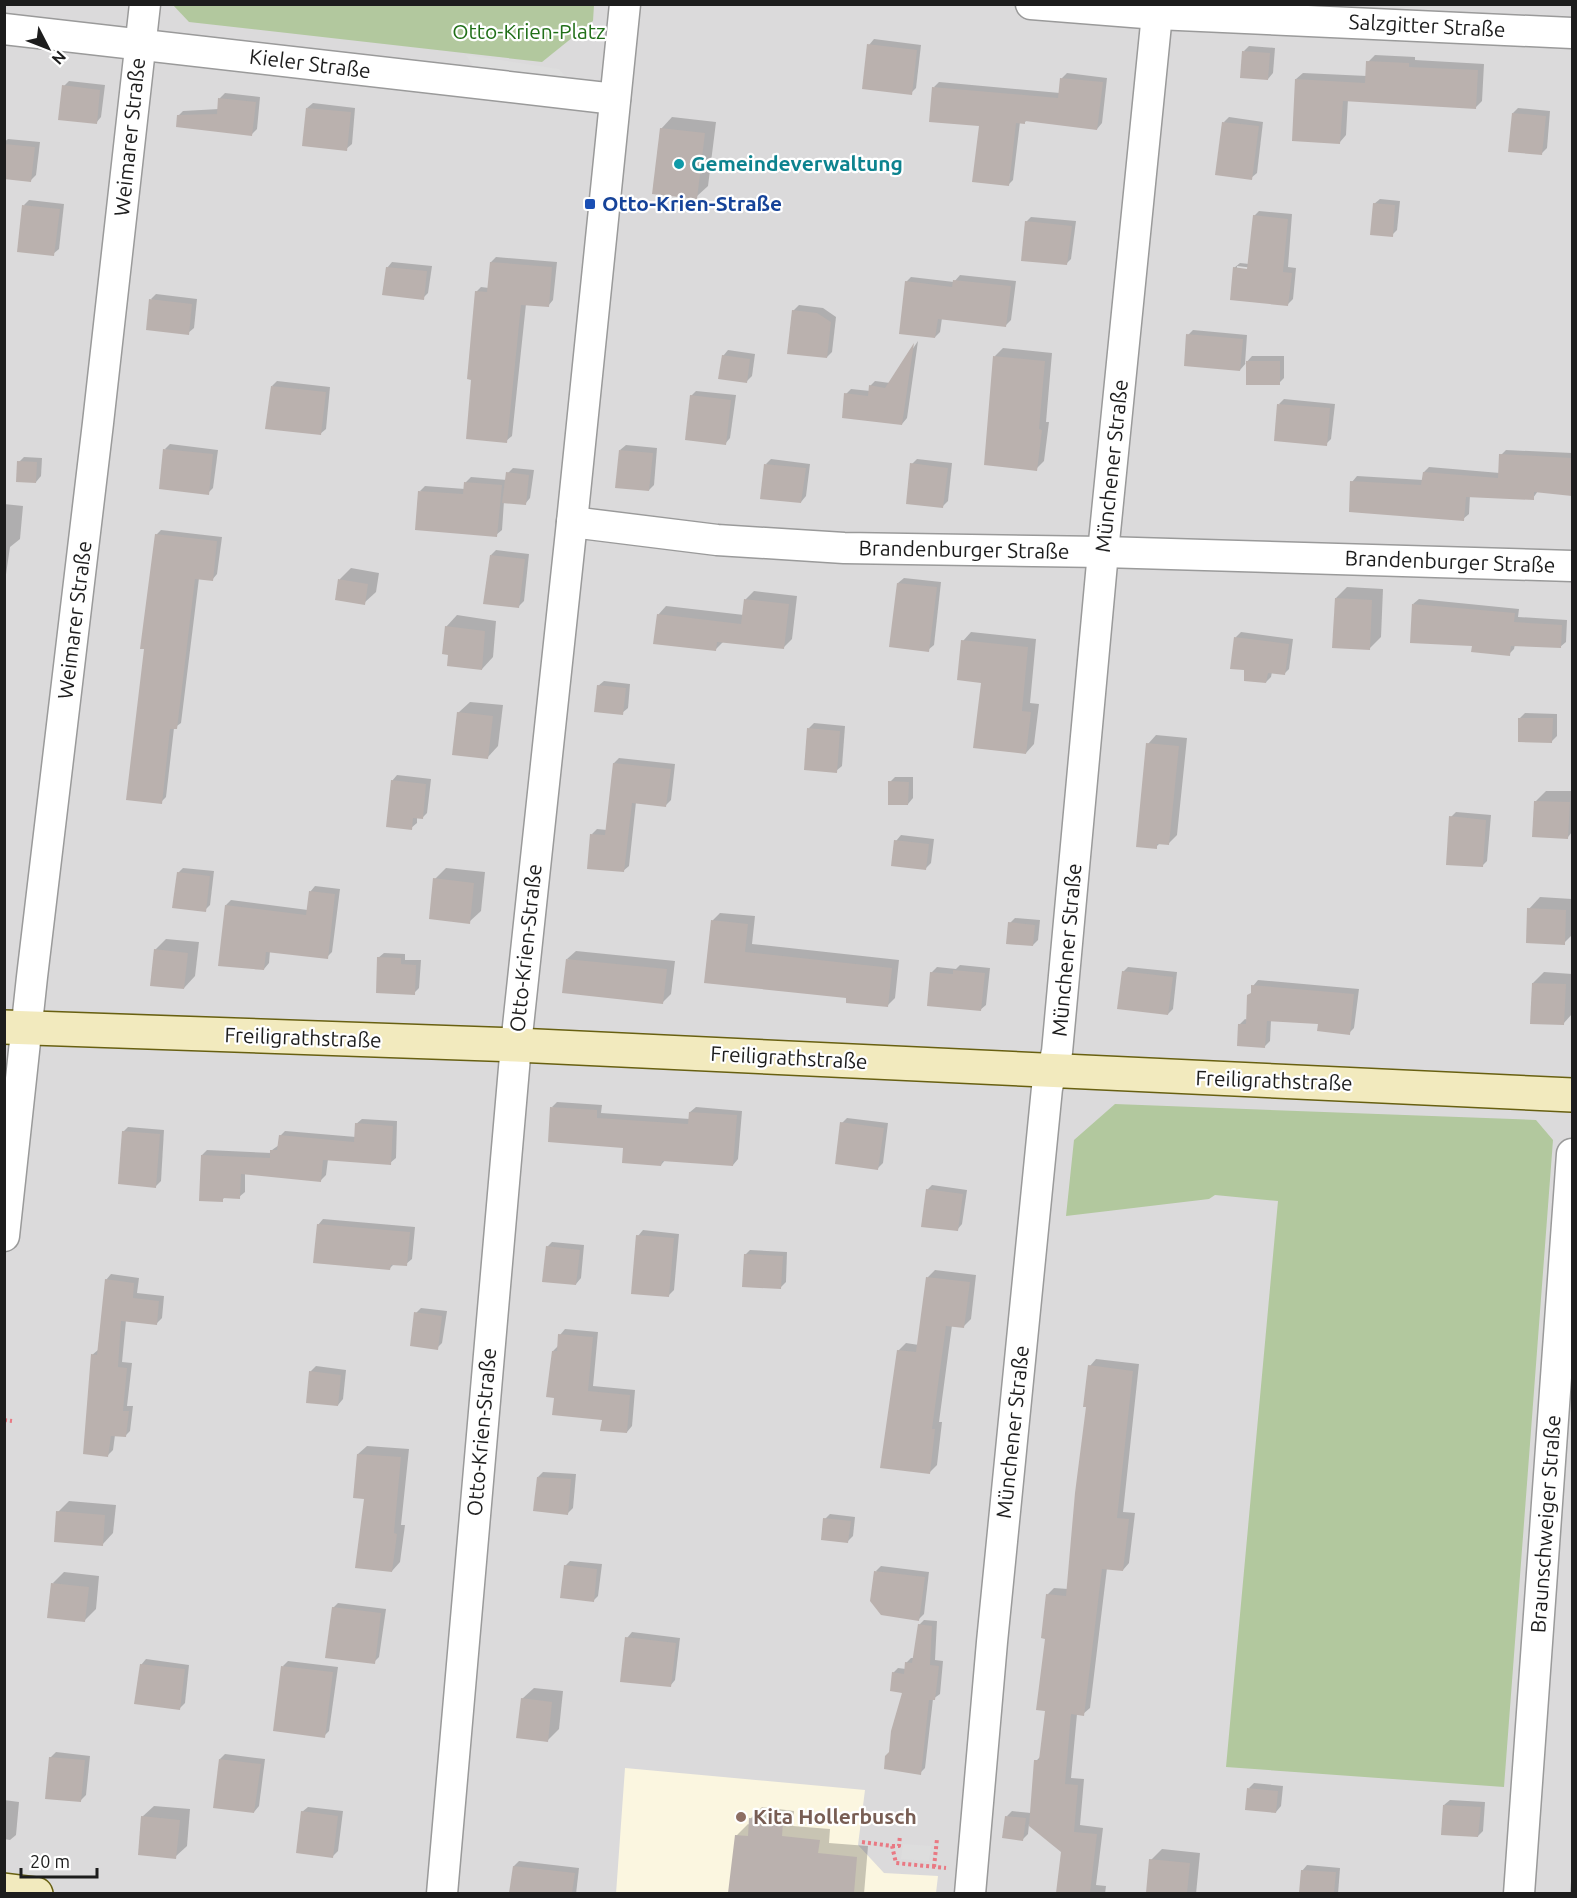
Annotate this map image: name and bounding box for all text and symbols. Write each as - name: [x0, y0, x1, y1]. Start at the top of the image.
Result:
- street label: Salzgitter Straße: [1348, 9, 1506, 41]
- north arrow: [18, 18, 78, 78]
- park label: Otto-Krien-Platz: [452, 19, 606, 43]
- street label: Kieler Straße: [248, 44, 372, 82]
- text: N: [48, 48, 70, 68]
- street label: Weimarer Straße: [109, 56, 149, 217]
- place label: Gemeindeverwaltung: [691, 151, 903, 175]
- marker: Gemeindeverwaltung: [672, 157, 686, 171]
- place label: Otto-Krien-Straße: [602, 191, 782, 215]
- marker: Otto-Krien-Straße: [583, 197, 597, 211]
- street label: Münchener Straße: [1090, 378, 1132, 554]
- street label: Brandenburger Straße: [858, 535, 1070, 563]
- street label: Weimarer Straße: [52, 539, 96, 700]
- street label: Brandenburger Straße: [1344, 545, 1556, 577]
- street label: Münchener Straße: [1046, 862, 1086, 1038]
- street label: Otto-Krien-Straße: [504, 863, 546, 1033]
- street label: Freiligrathstraße: [224, 1022, 382, 1052]
- street label: Freiligrathstraße: [710, 1041, 868, 1073]
- street label: Freiligrathstraße: [1195, 1065, 1353, 1095]
- street label: Münchener Straße: [991, 1344, 1033, 1520]
- street label: Otto-Krien-Straße: [462, 1347, 500, 1517]
- street label: Braunschweiger Straße: [1525, 1414, 1565, 1634]
- place label: Kita Hollerbusch: [753, 1804, 917, 1828]
- marker: Kita Hollerbusch: [734, 1810, 748, 1824]
- scale bar: [21, 1841, 98, 1879]
- text: 20 m: [30, 1851, 70, 1871]

